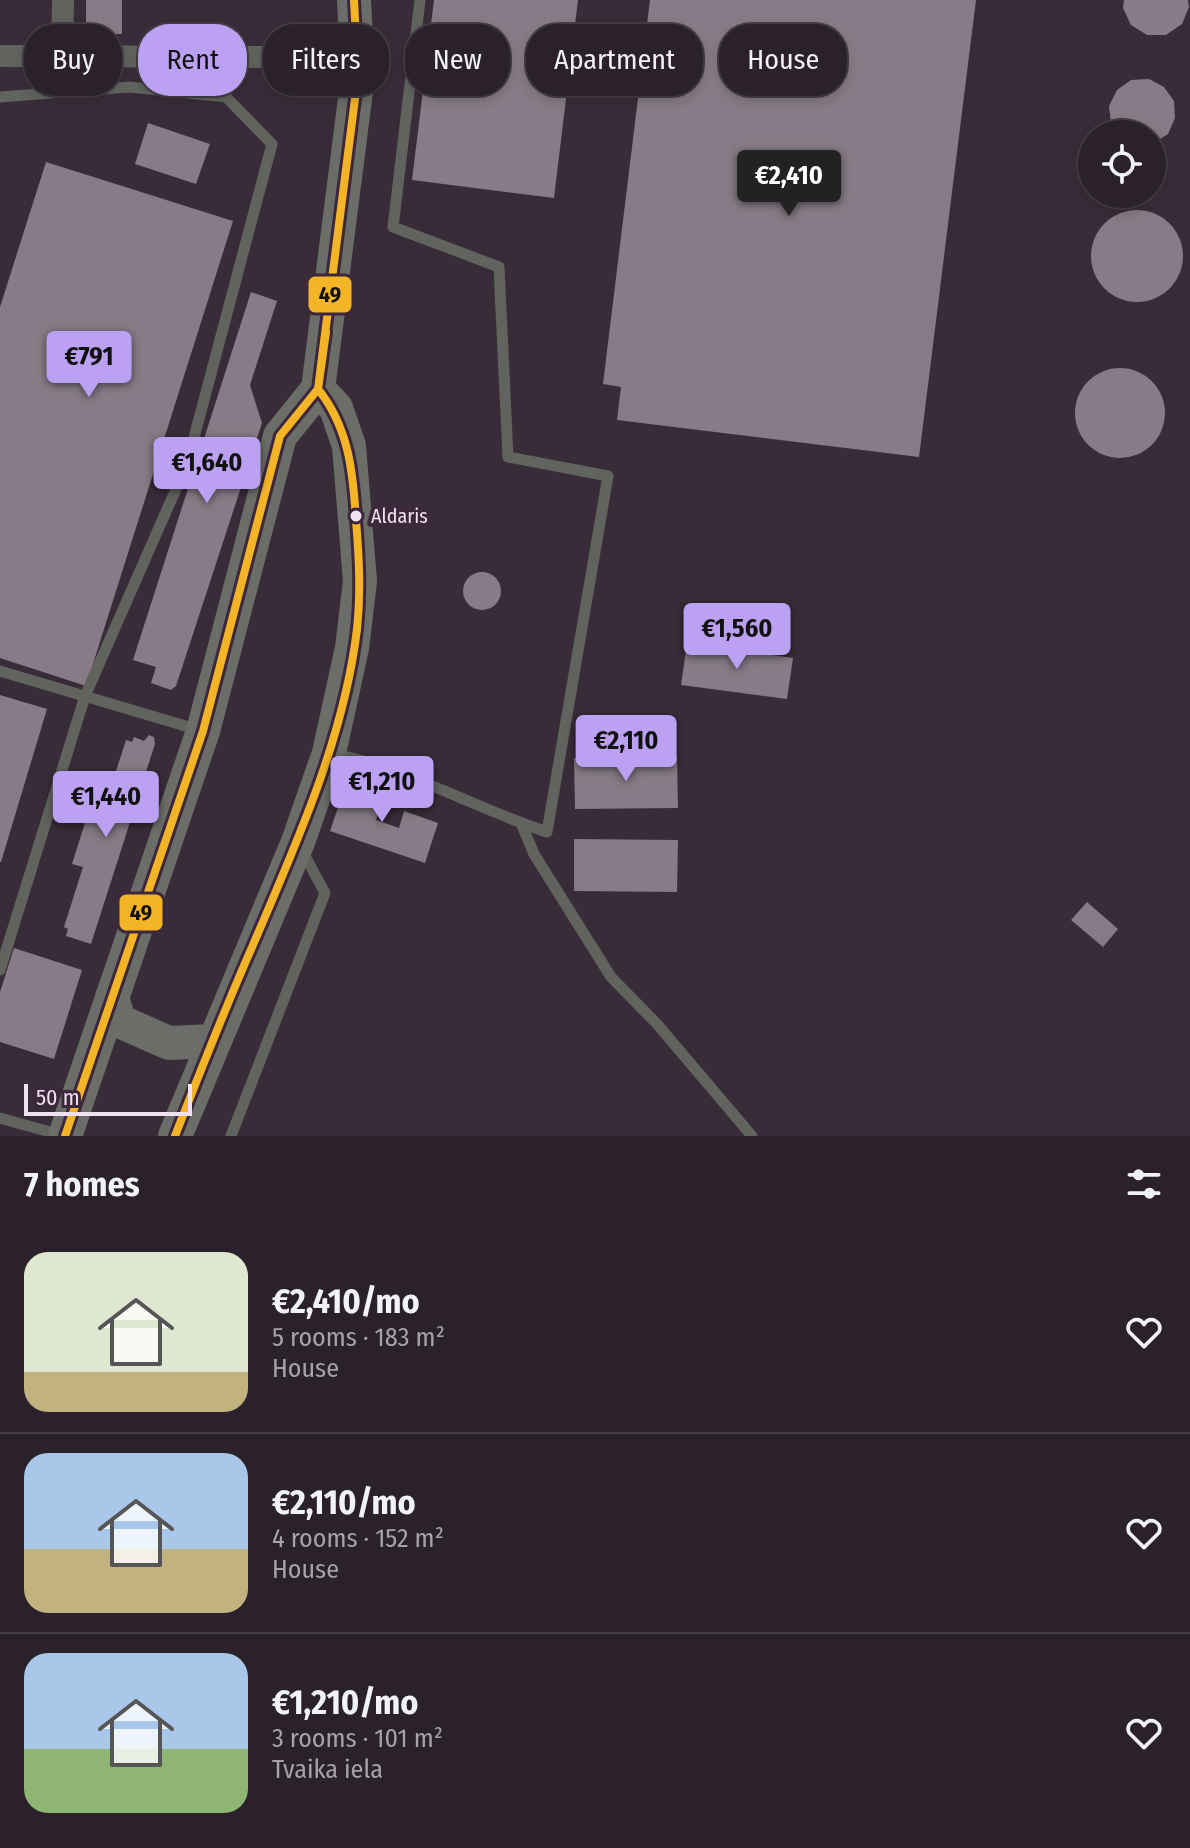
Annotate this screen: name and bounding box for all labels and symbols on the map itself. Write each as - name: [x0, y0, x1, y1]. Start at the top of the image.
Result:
- pin: €2,410: [724, 150, 854, 218]
- line badge: 49: [307, 275, 353, 314]
- text: 49: [319, 281, 341, 308]
- pin: €791: [42, 331, 136, 399]
- pin: €1,640: [142, 437, 272, 505]
- place label: Aldaris: [371, 504, 428, 528]
- marker: Aldaris: [348, 508, 364, 524]
- pin: €1,560: [672, 603, 802, 671]
- pin: €2,110: [561, 715, 691, 783]
- pin: €1,210: [317, 756, 447, 824]
- pin: €1,440: [41, 771, 171, 839]
- line badge: 49: [118, 893, 164, 932]
- text: 49: [130, 899, 152, 926]
- scale bar: [24, 1080, 192, 1116]

